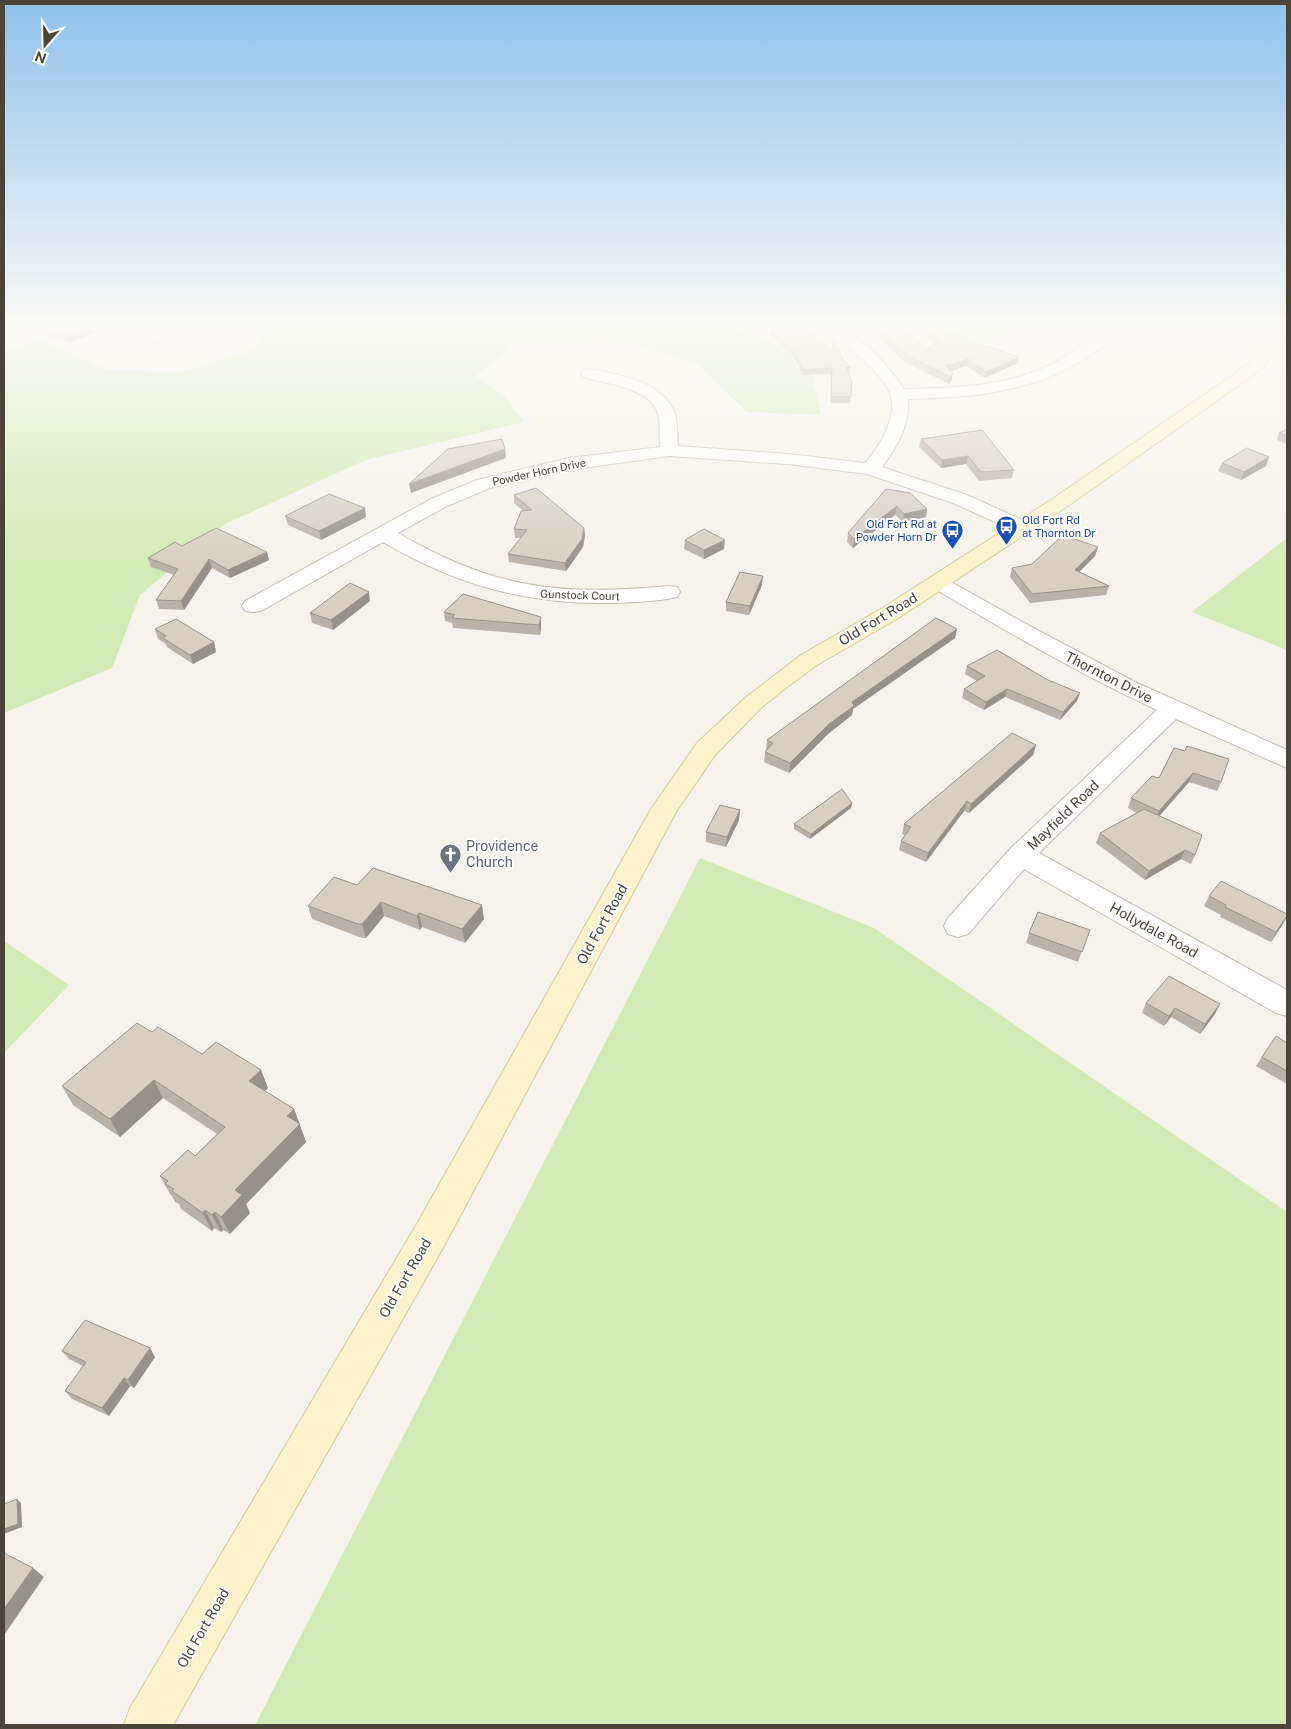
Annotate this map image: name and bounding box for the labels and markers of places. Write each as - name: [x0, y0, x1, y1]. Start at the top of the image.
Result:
- bus stop icon: Old Fort Rd at Thornton Dr: [994, 514, 1018, 545]
- place label: Old Fort Rd at Thornton Dr: [1022, 514, 1096, 539]
- place label: Old Fort Rd at Powder Horn Dr: [856, 518, 937, 543]
- bus stop icon: Old Fort Rd at Powder Horn Dr: [941, 518, 965, 549]
- place label: Providence Church: [466, 838, 538, 870]
- church icon: Providence Church: [438, 842, 462, 873]

